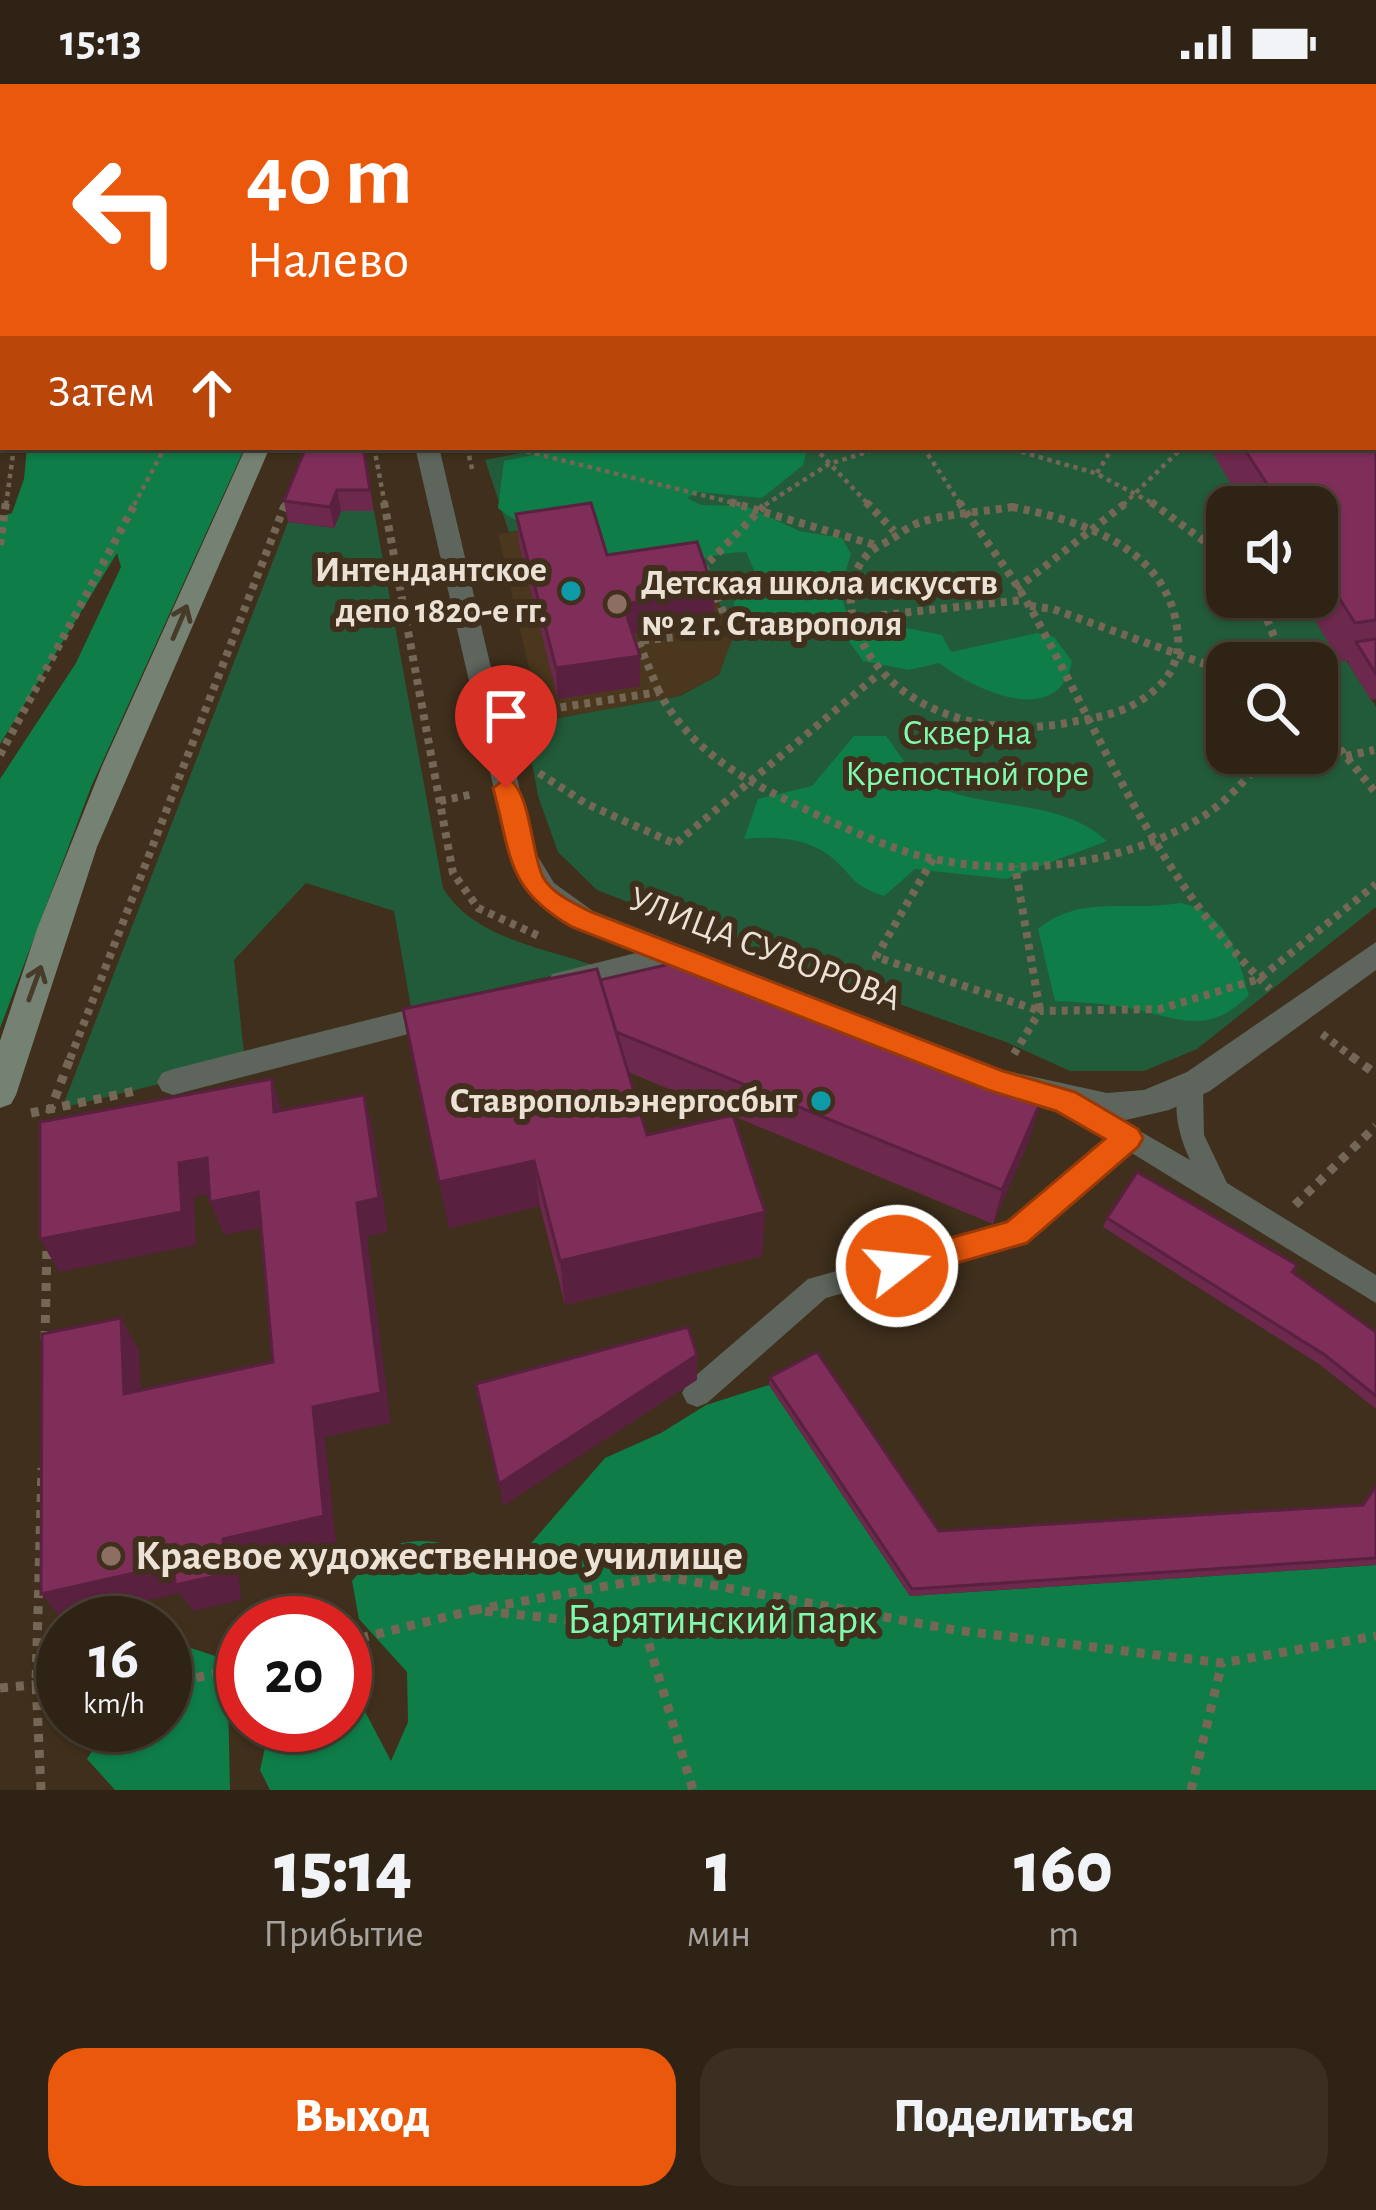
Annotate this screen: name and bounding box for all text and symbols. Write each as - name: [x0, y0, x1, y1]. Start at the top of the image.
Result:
- text: 15:13: [60, 19, 142, 64]
- icon: left: [48, 132, 204, 288]
- text: 40 m: [246, 136, 413, 220]
- text: Налево: [246, 234, 409, 288]
- icon: ahead: [179, 360, 245, 426]
- text: Затем: [48, 370, 155, 415]
- map controls: [1206, 486, 1338, 774]
- button: sound: [1206, 486, 1338, 618]
- place label: Интендантское депо 1820-е гг.: [315, 552, 547, 629]
- place label: Детская школа искусств № 2 г. Ставрополя: [641, 565, 998, 642]
- marker: Интендантское депо 1820-е гг.: [558, 578, 584, 604]
- marker: Детская школа искусств № 2 г. Ставрополя: [604, 591, 630, 617]
- one-way arrow: [171, 604, 192, 641]
- button: search: [1206, 642, 1338, 774]
- pin: [455, 665, 557, 788]
- icon: arrive: [473, 683, 539, 749]
- park label: Сквер на Крепостной горе: [845, 715, 1089, 792]
- street label: УЛИЦА СУВОРОВА: [624, 881, 906, 1017]
- one-way arrow: [26, 966, 47, 1003]
- place label: Ставропольэнергосбыт: [450, 1083, 798, 1119]
- marker: Ставропольэнергосбыт: [808, 1088, 834, 1114]
- position arrow: [834, 1203, 960, 1329]
- place label: Краевое художественное училище: [135, 1535, 743, 1577]
- marker: Краевое художественное училище: [98, 1543, 124, 1569]
- speed limit sign: 20: [216, 1596, 372, 1752]
- park label: Барятинский парк: [567, 1599, 877, 1641]
- text: 16: [89, 1629, 139, 1689]
- text: km/h: [83, 1689, 145, 1719]
- text: 15:14: [274, 1833, 412, 1905]
- text: 1: [706, 1833, 732, 1905]
- text: 160: [1014, 1833, 1113, 1905]
- text: Прибытие: [263, 1915, 424, 1954]
- text: мин: [686, 1915, 751, 1954]
- text: m: [1048, 1915, 1079, 1954]
- button: Выход: [48, 2048, 676, 2186]
- button: Поделиться: [700, 2048, 1328, 2186]

